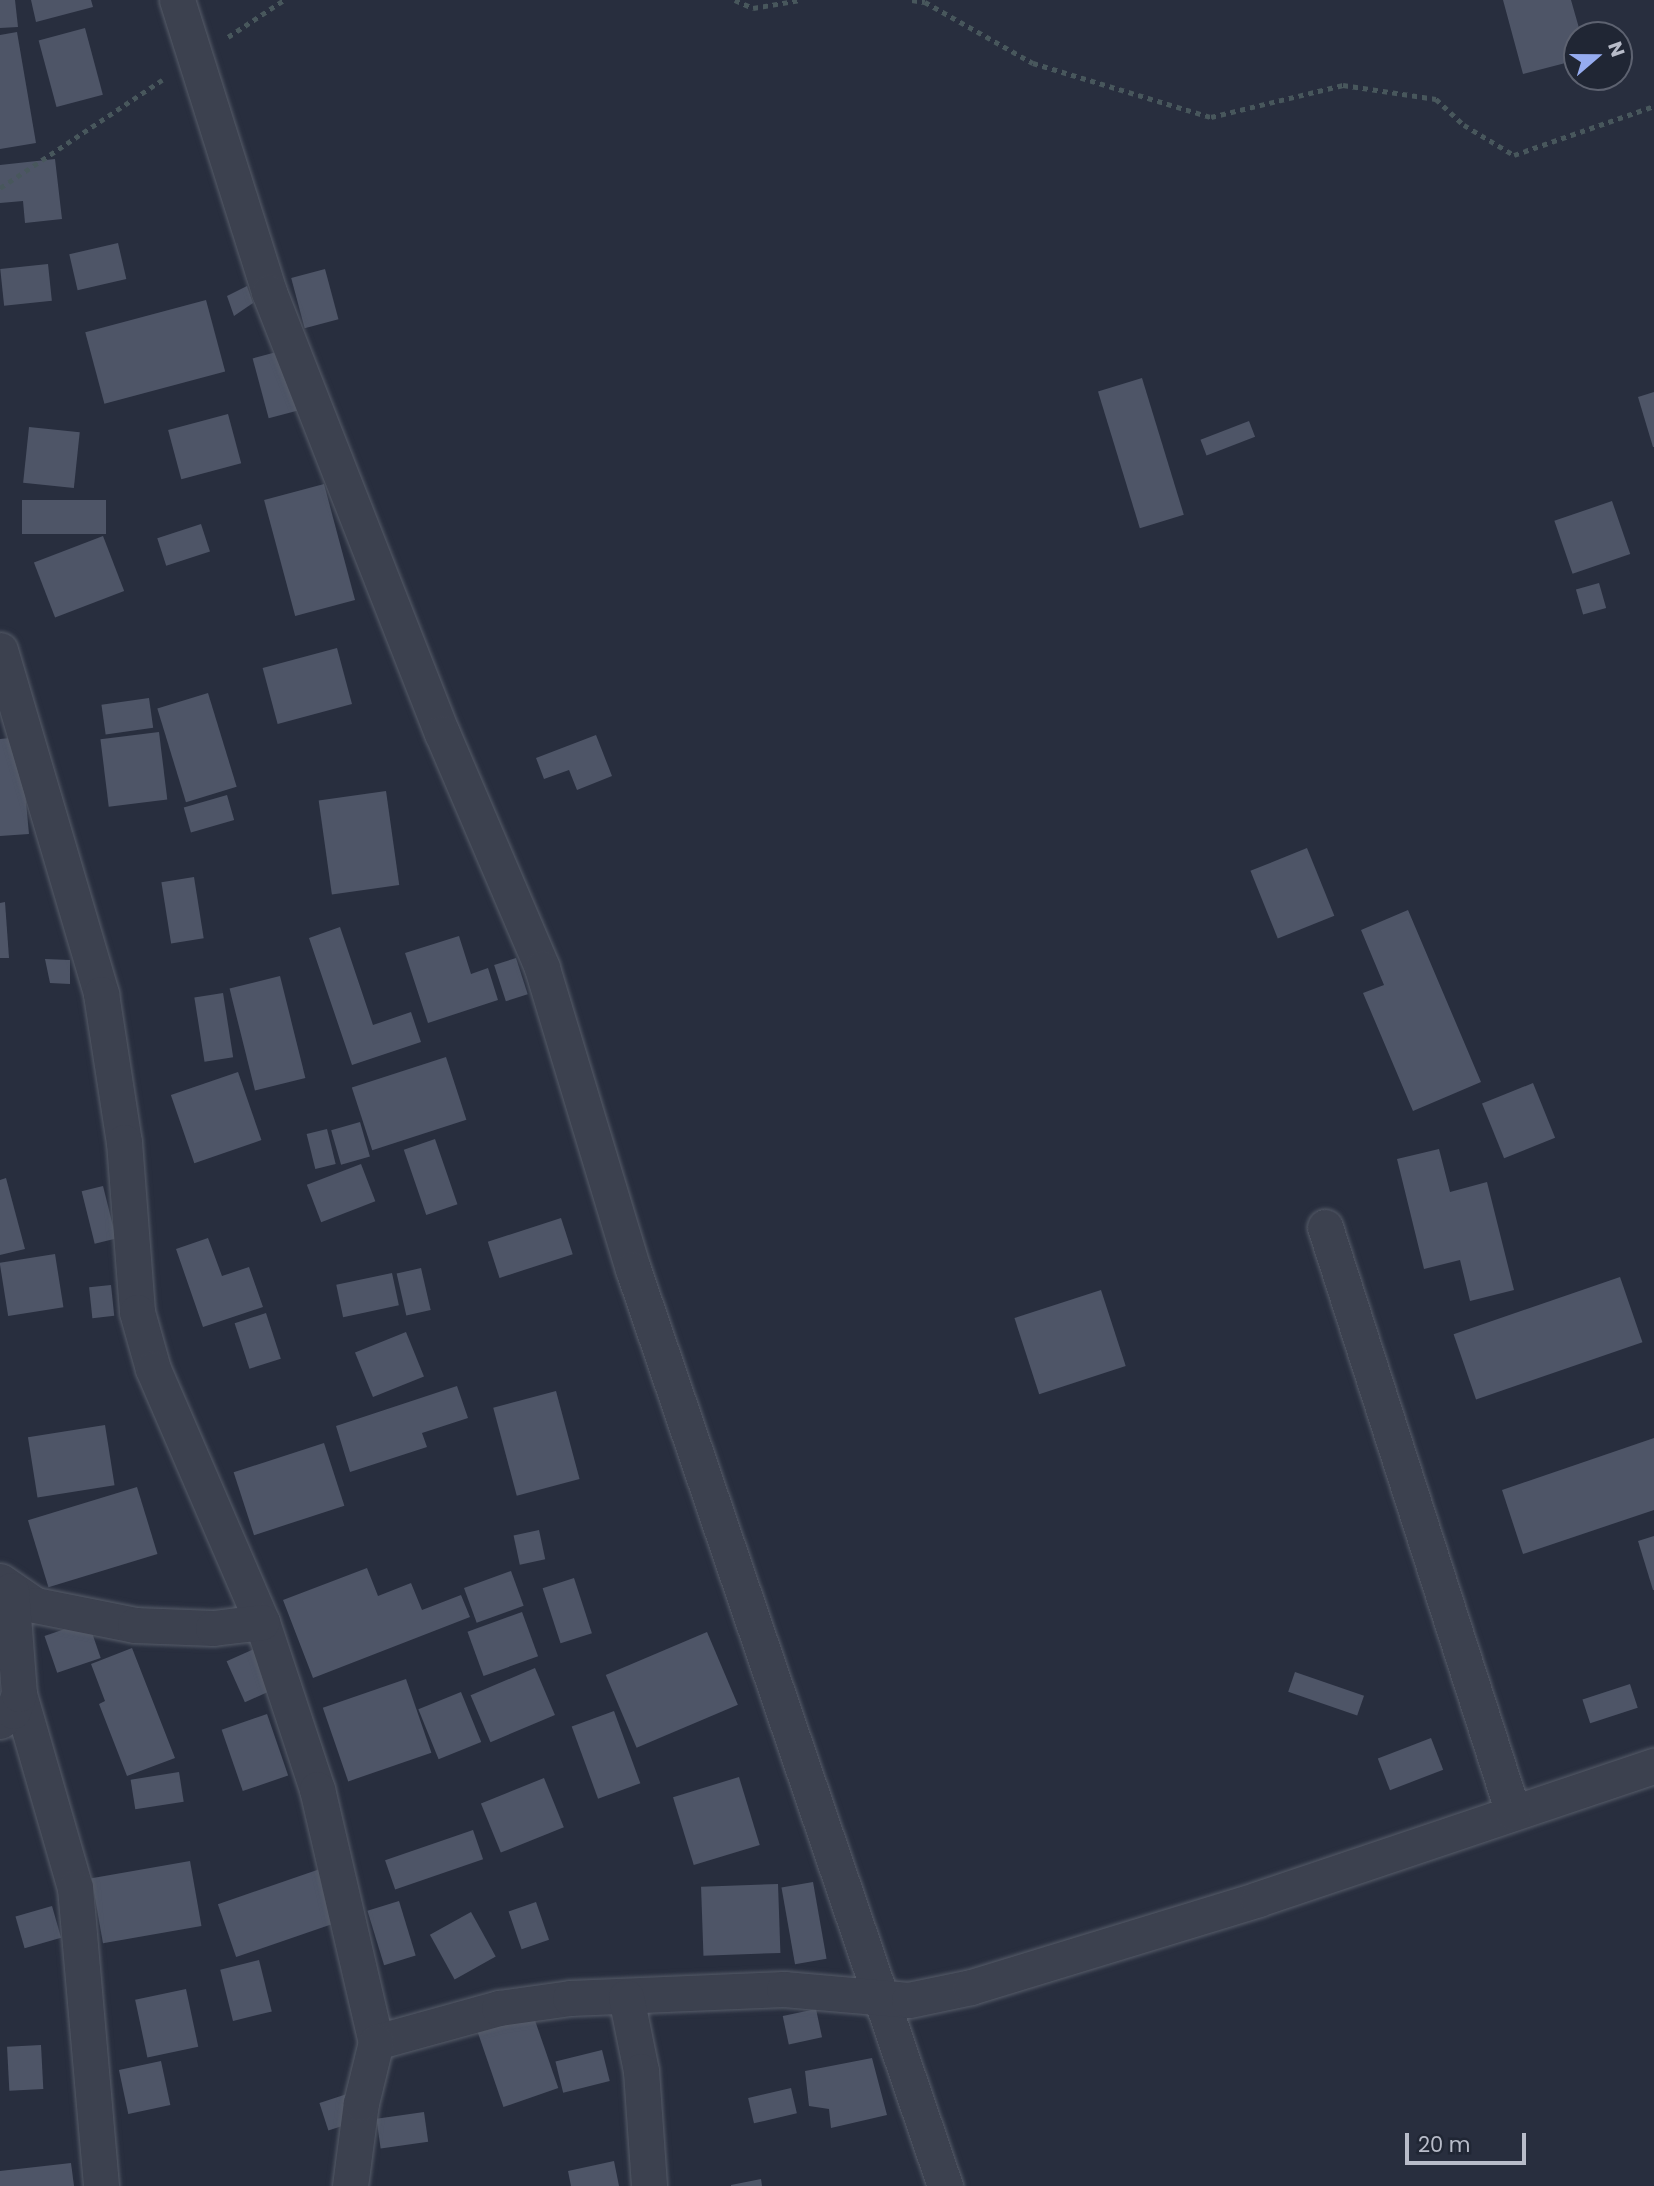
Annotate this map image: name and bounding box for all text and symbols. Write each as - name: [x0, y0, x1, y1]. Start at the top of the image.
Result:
- north arrow: [1563, 21, 1633, 91]
- text: N: [1601, 38, 1631, 61]
- scale bar: [1409, 2120, 1530, 2164]
- text: 20 m: [1418, 2130, 1471, 2159]

